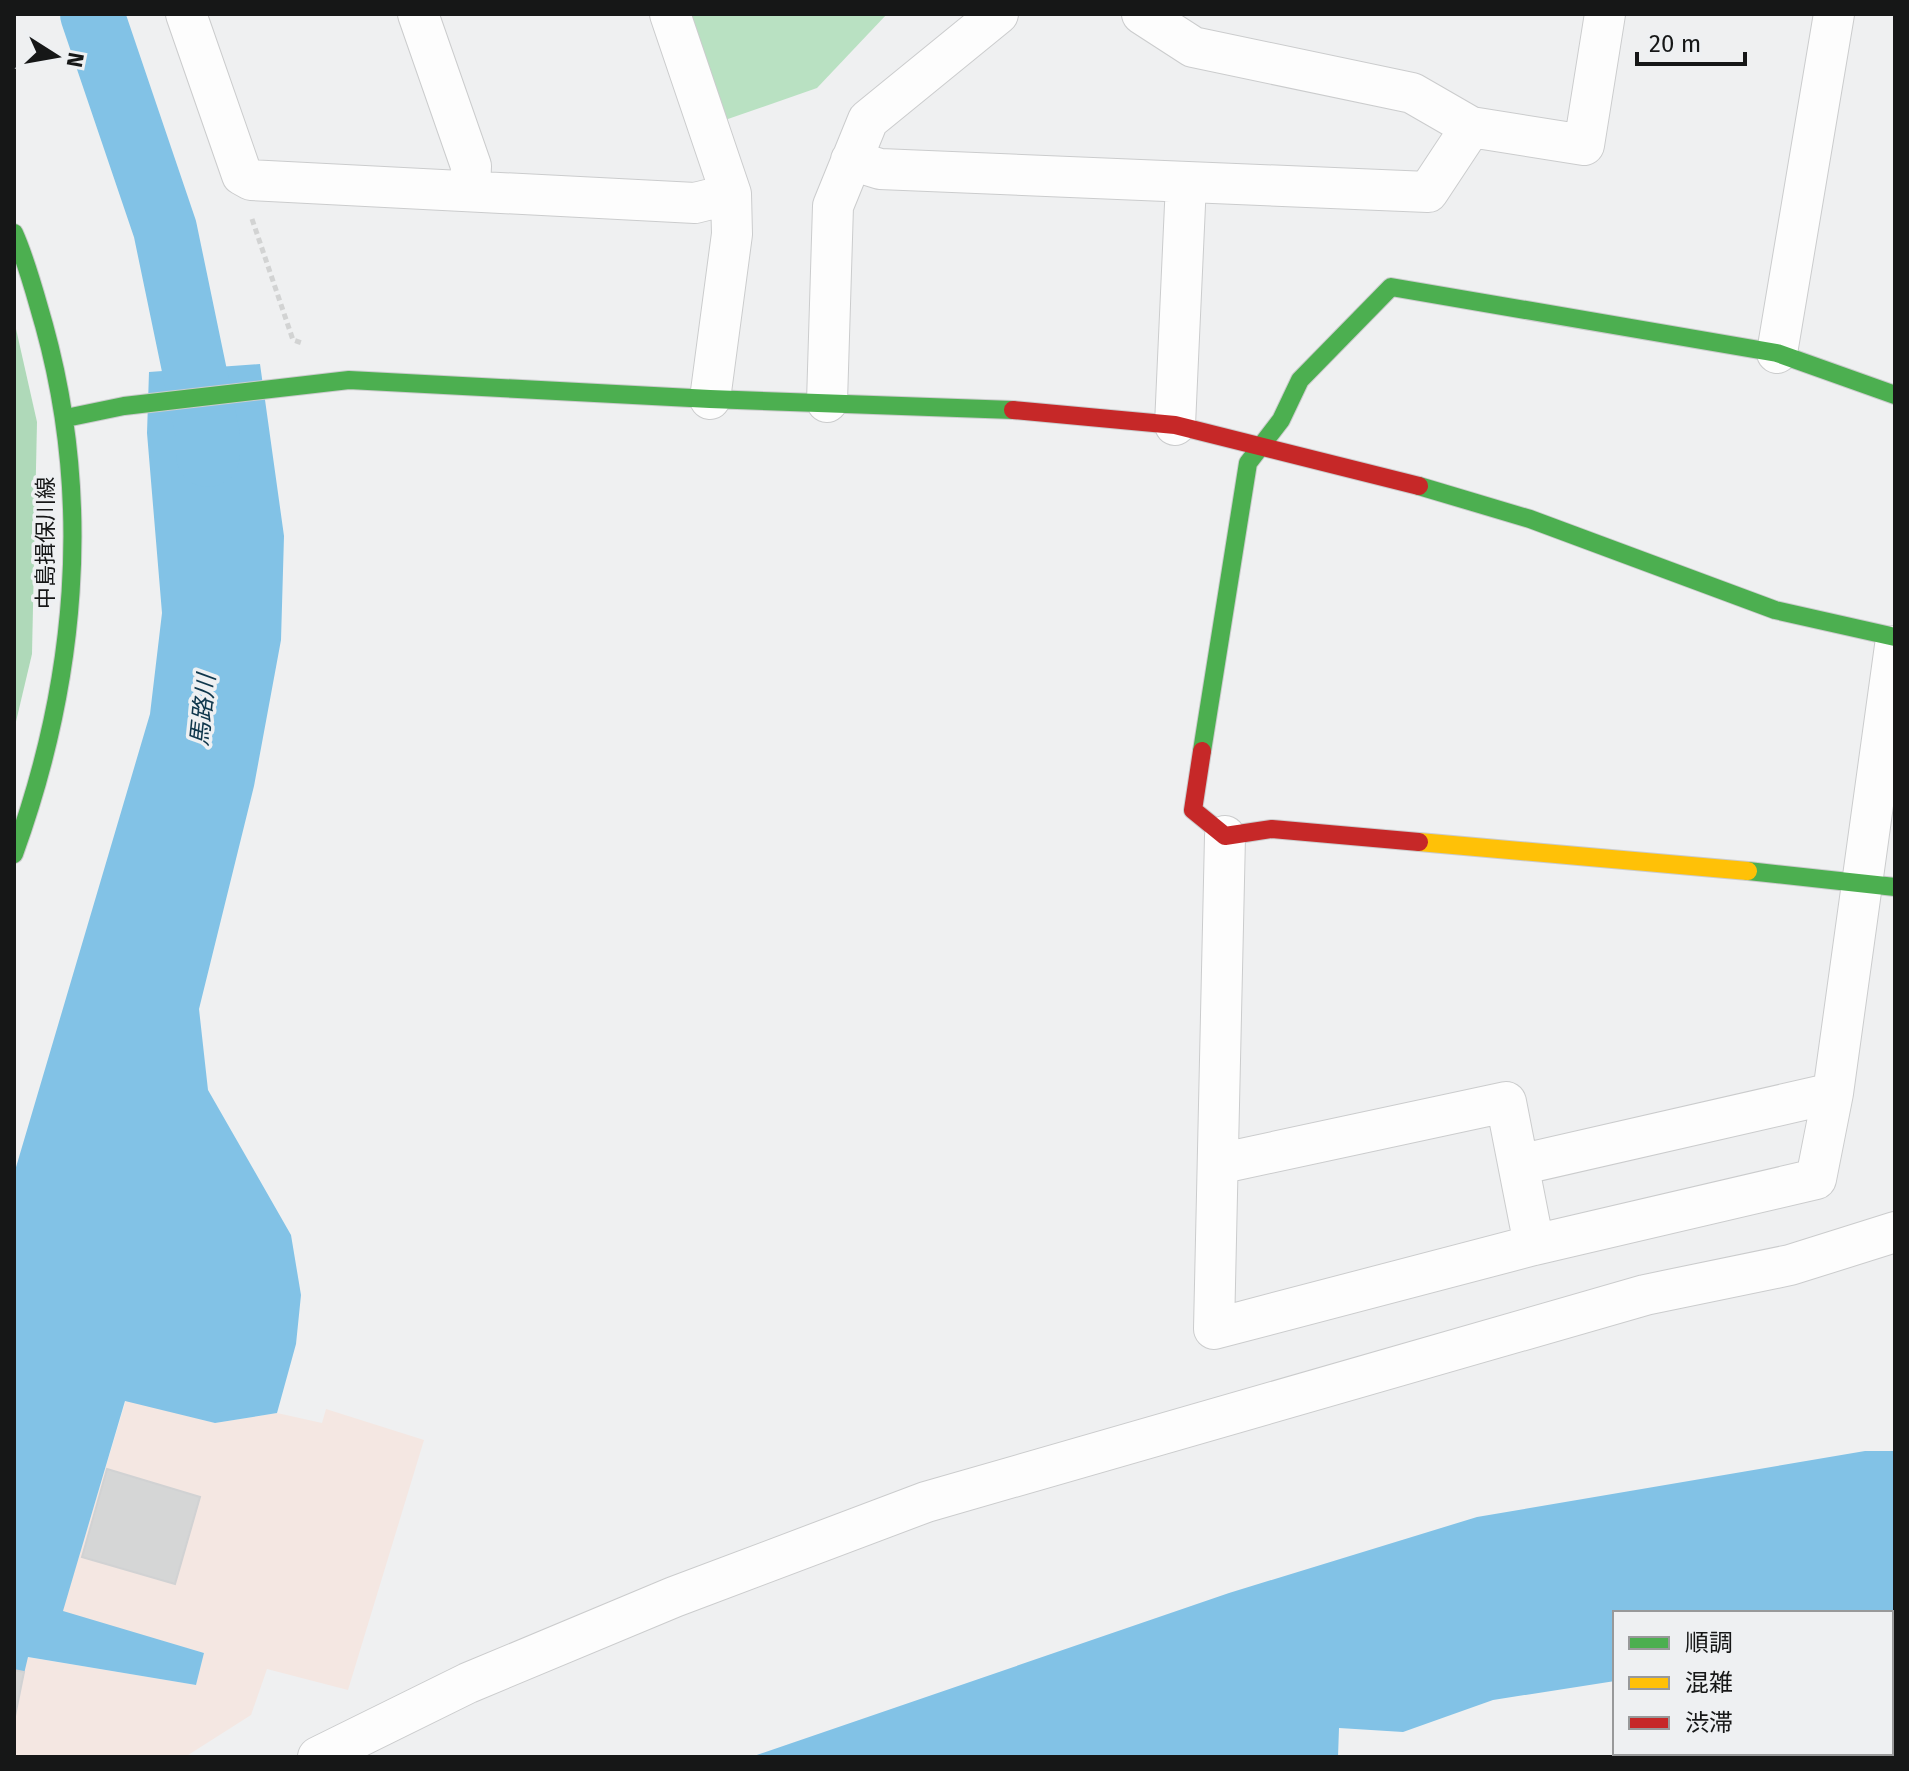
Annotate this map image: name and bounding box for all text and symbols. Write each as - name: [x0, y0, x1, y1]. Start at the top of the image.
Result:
- north arrow: [16, 16, 96, 96]
- scale bar: [1637, 16, 1745, 66]
- text: 20 m: [1649, 30, 1701, 58]
- text: N: [60, 50, 90, 69]
- street label: 中島揖保川線: [32, 477, 59, 609]
- water label: 馬路川: [185, 670, 221, 747]
- legend: [1613, 1611, 1893, 1755]
- text: 順調: [1685, 1629, 1733, 1657]
- text: 混雑: [1685, 1669, 1733, 1697]
- text: 渋滞: [1685, 1709, 1733, 1737]

